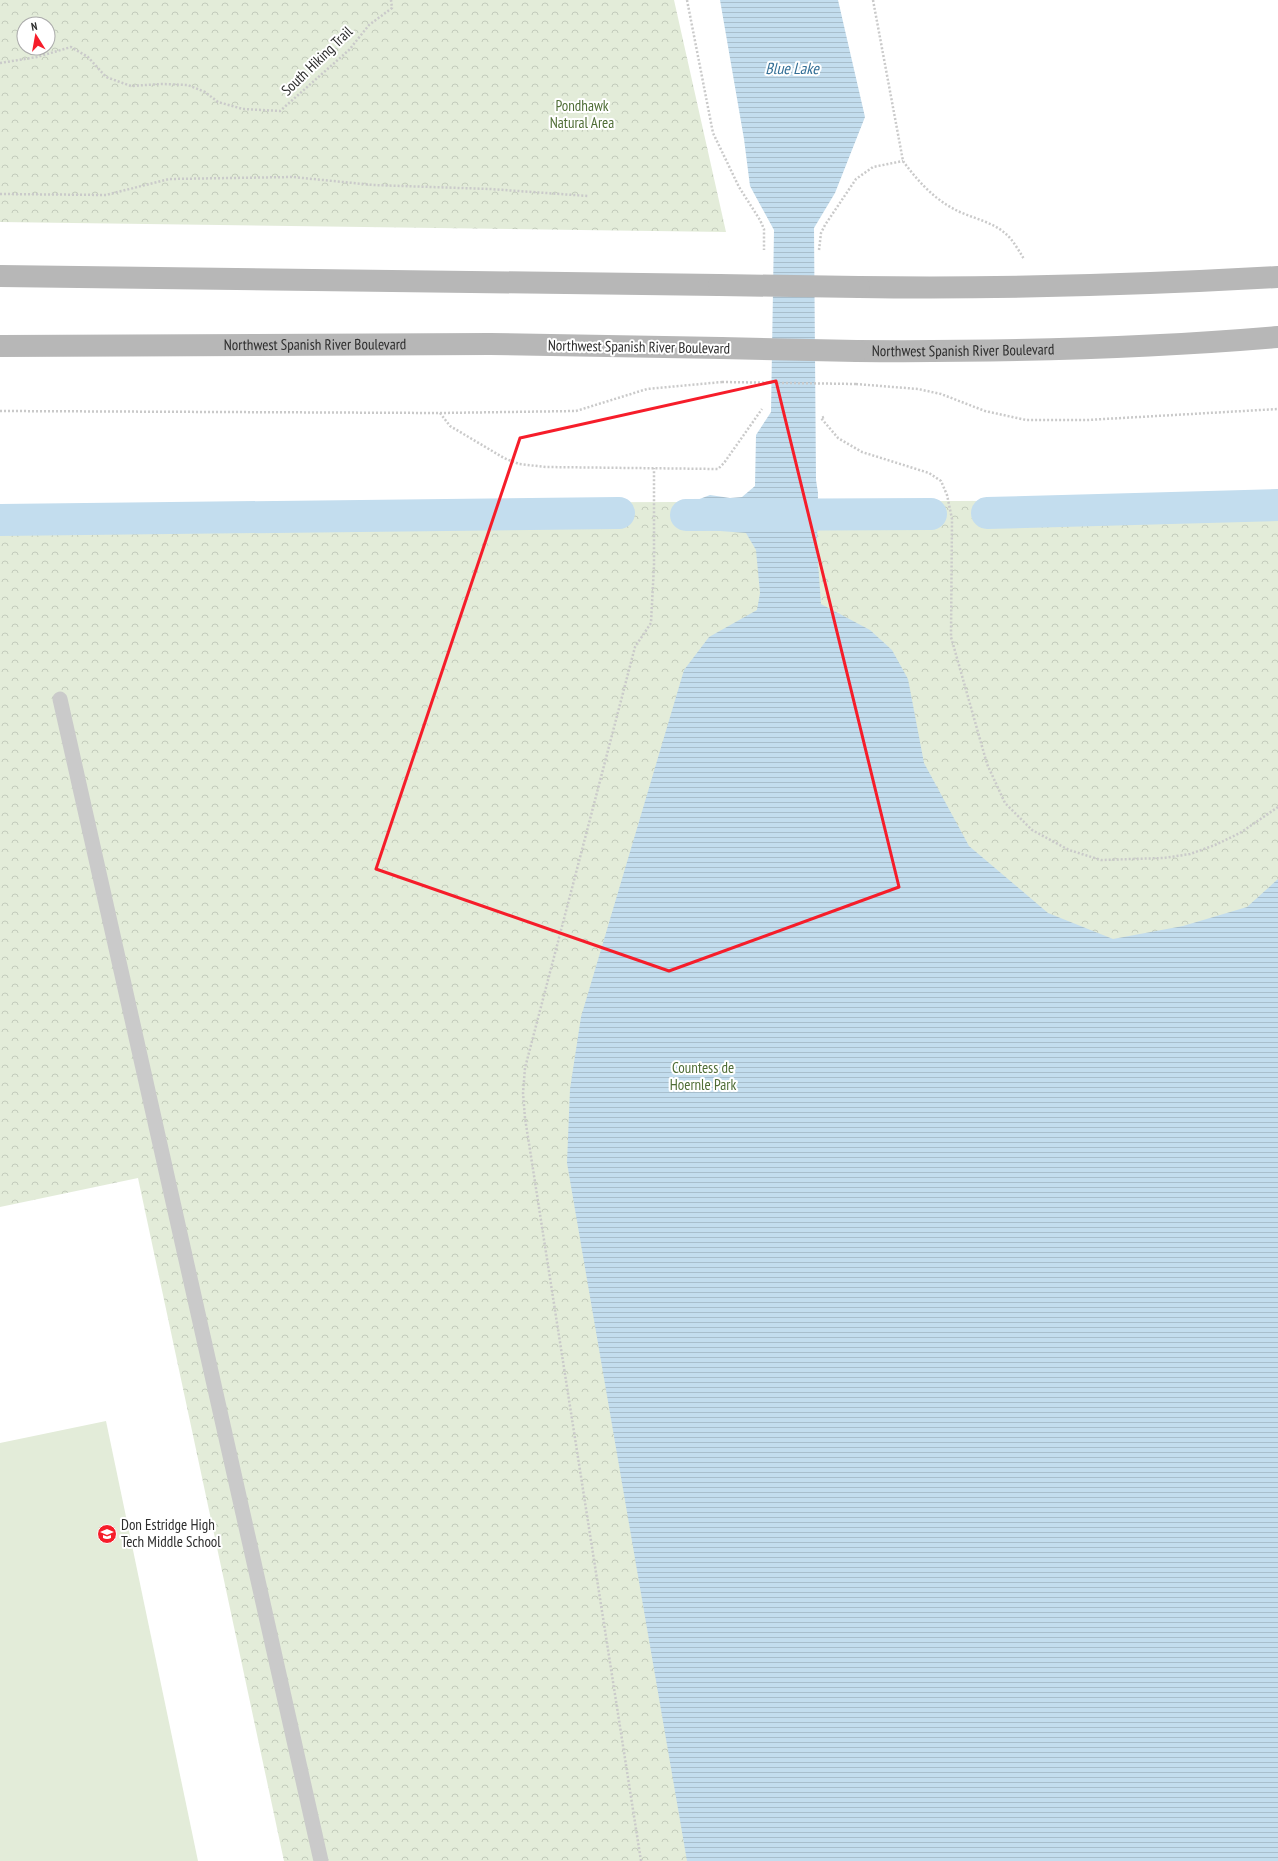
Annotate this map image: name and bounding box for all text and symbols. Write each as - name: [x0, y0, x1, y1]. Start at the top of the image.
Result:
- north arrow: [16, 16, 56, 56]
- text: N: [30, 19, 38, 34]
- street label: South Hiking Trail: [277, 22, 357, 99]
- water label: Blue Lake: [765, 58, 820, 78]
- park label: Pondhawk Natural Area: [550, 96, 614, 132]
- street label: Northwest Spanish River Boulevard: [224, 334, 406, 354]
- street label: Northwest Spanish River Boulevard: [548, 335, 730, 358]
- street label: Northwest Spanish River Boulevard: [872, 339, 1055, 360]
- park label: Countess de Hoernle Park: [670, 1058, 736, 1094]
- place label: Don Estridge High Tech Middle School: [121, 1515, 221, 1551]
- school or university icon: Don Estridge High Tech Middle School: [96, 1523, 118, 1545]

